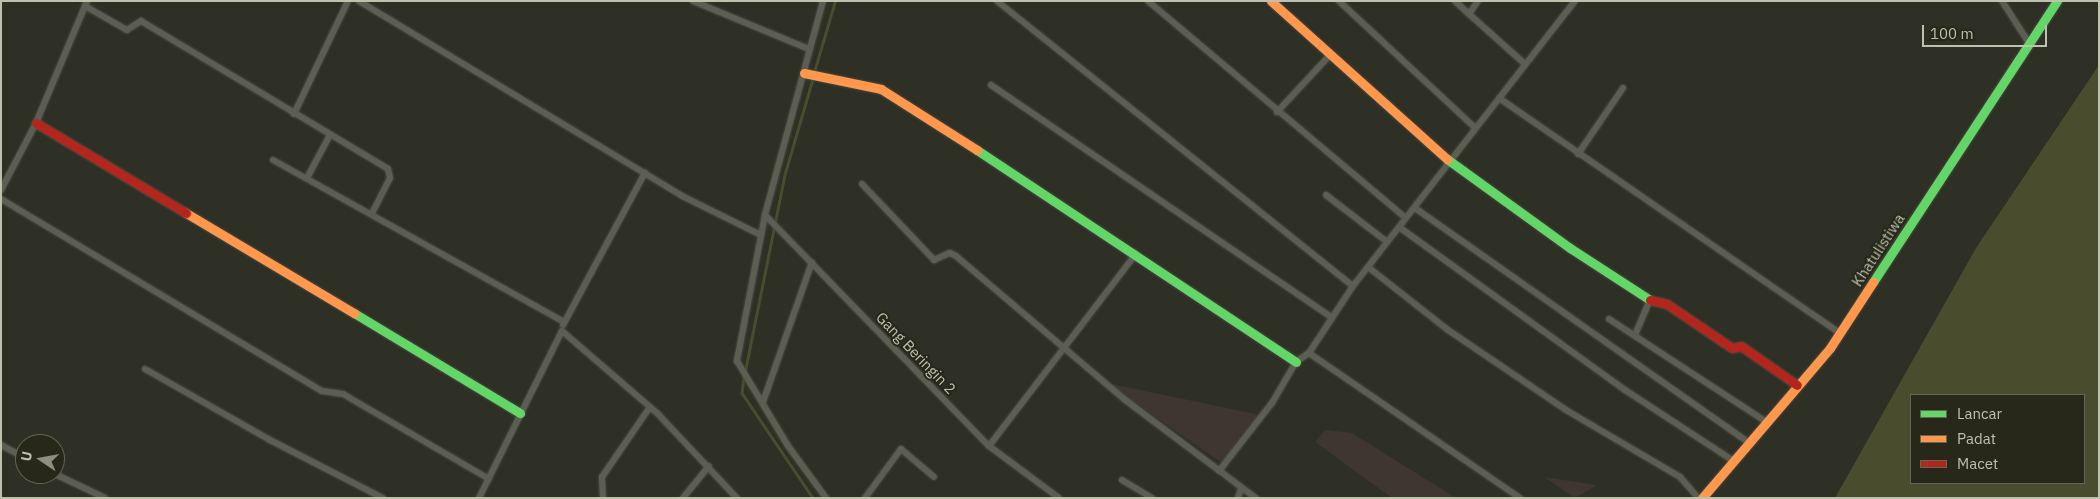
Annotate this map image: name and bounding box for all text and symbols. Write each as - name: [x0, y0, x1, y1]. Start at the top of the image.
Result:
- scale bar: [1925, 15, 2050, 47]
- text: 100 m: [1930, 24, 1974, 43]
- street label: Khatulistiwa: [1848, 210, 1908, 290]
- street label: Gang Beringin 2: [872, 308, 960, 398]
- legend: [1910, 394, 2085, 484]
- text: Lancar: [1957, 404, 2002, 423]
- text: Padat: [1957, 429, 1996, 448]
- north arrow: [15, 434, 65, 484]
- text: U: [16, 449, 36, 463]
- text: Macet: [1957, 454, 1998, 473]

